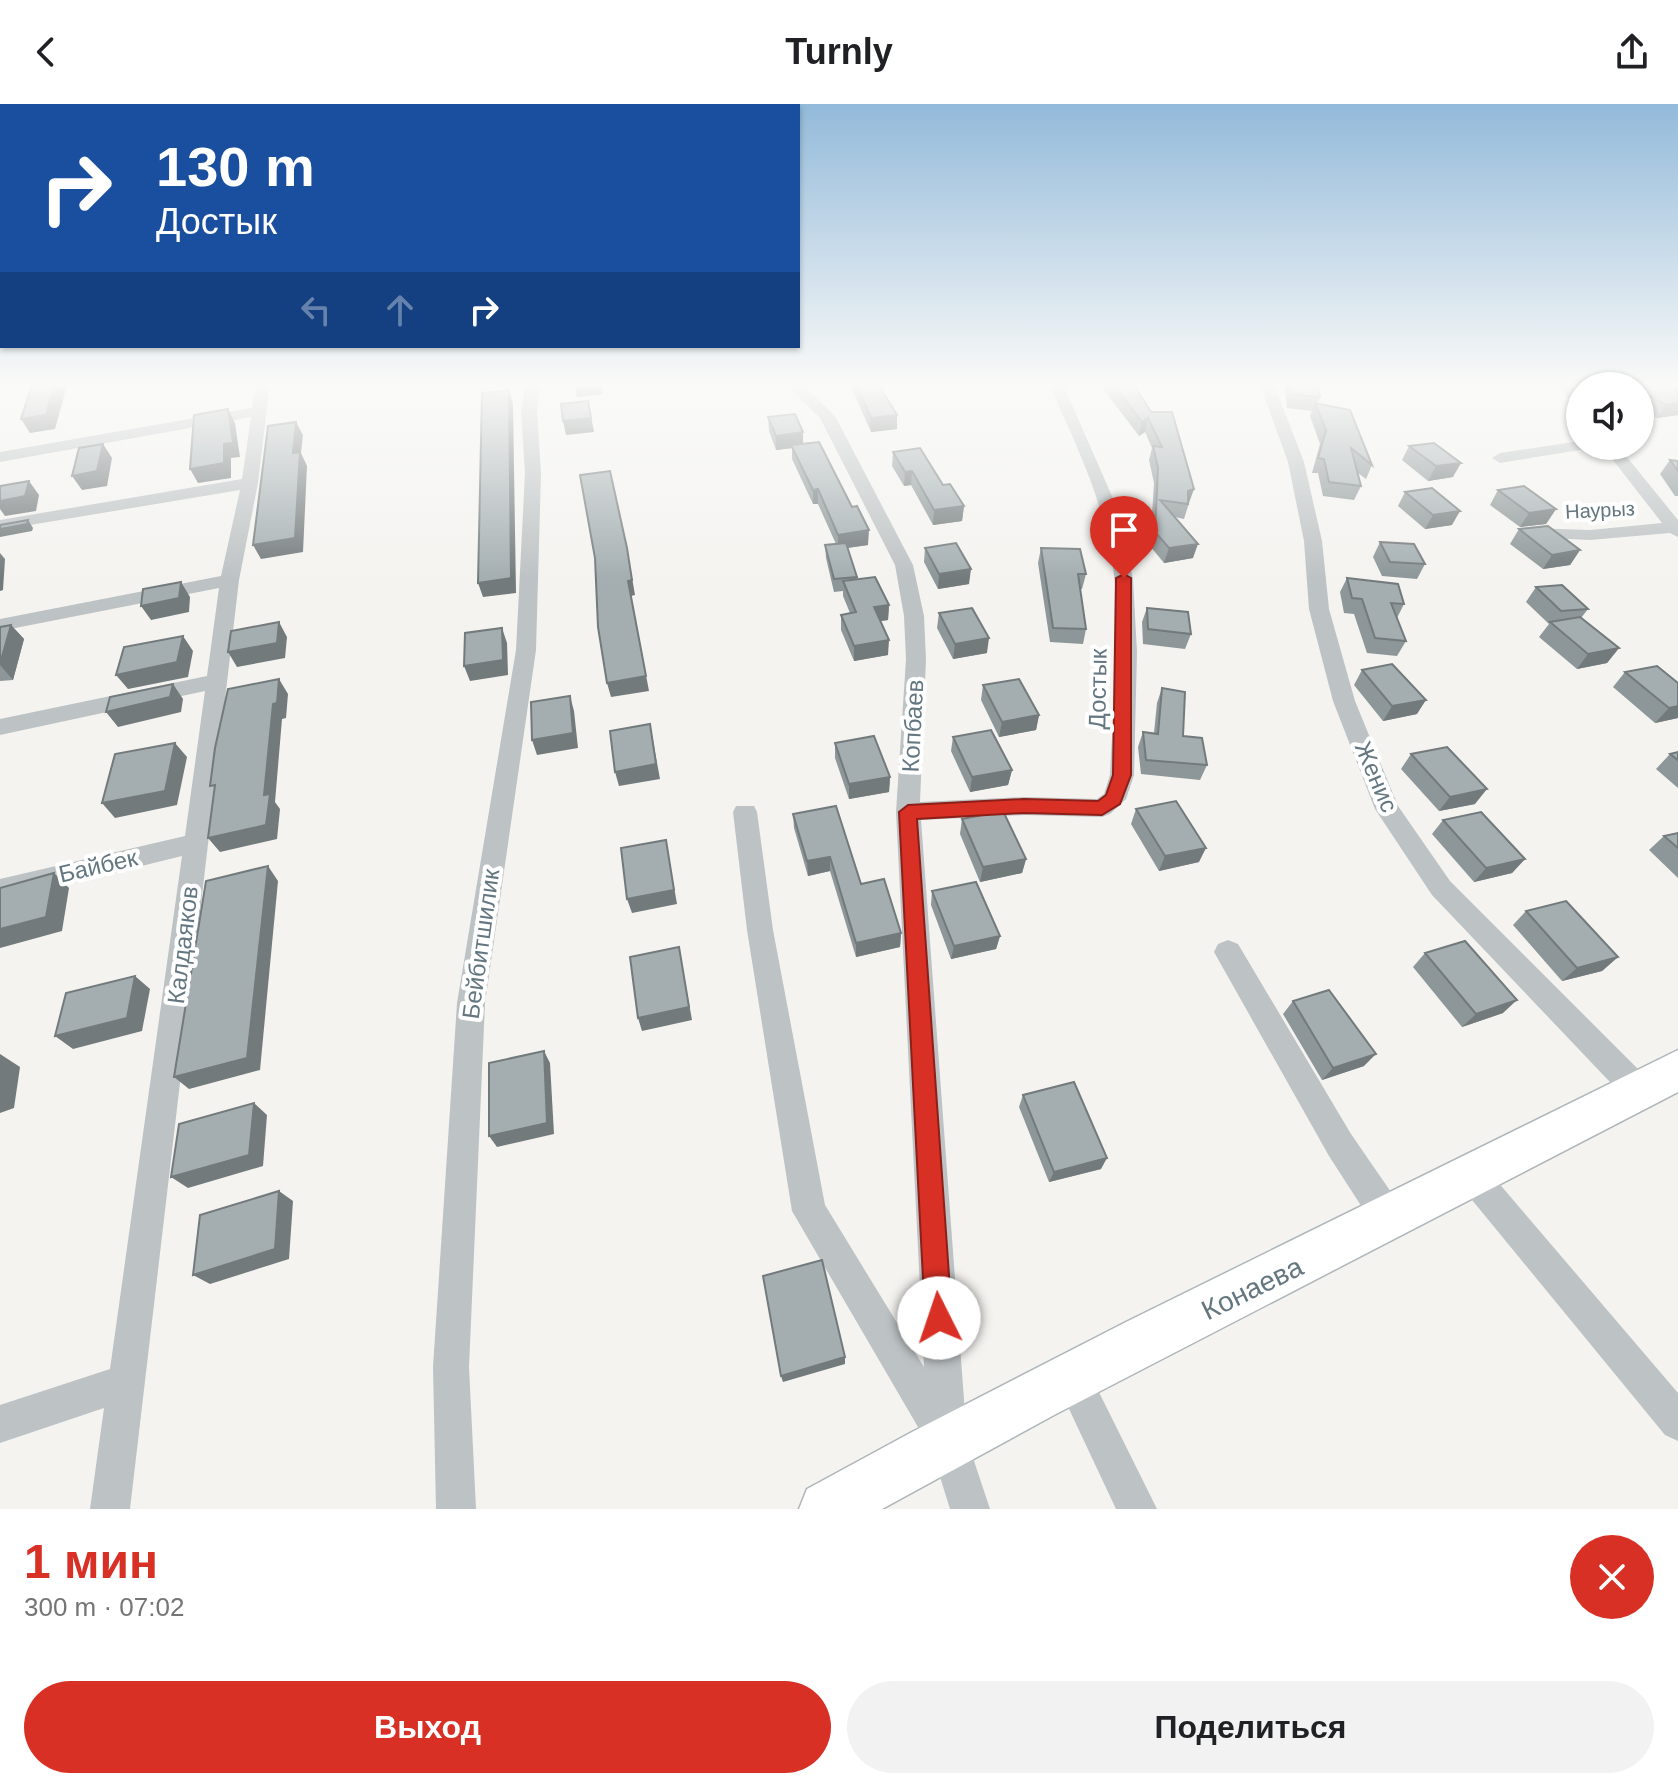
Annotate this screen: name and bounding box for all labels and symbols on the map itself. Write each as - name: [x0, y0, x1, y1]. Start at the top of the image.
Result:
- pin: [1090, 496, 1158, 578]
- street label: Наурыз: [1565, 497, 1635, 523]
- street label: Достык: [1083, 648, 1112, 730]
- street label: Копбаев: [897, 679, 928, 773]
- street label: Женис: [1350, 738, 1403, 816]
- street label: Байбек: [56, 843, 140, 888]
- street label: Бейбитшилик: [457, 867, 504, 1021]
- street label: Калдаяков: [162, 884, 203, 1005]
- street label: Конаева: [1197, 1251, 1308, 1326]
- position arrow: [897, 1276, 981, 1360]

